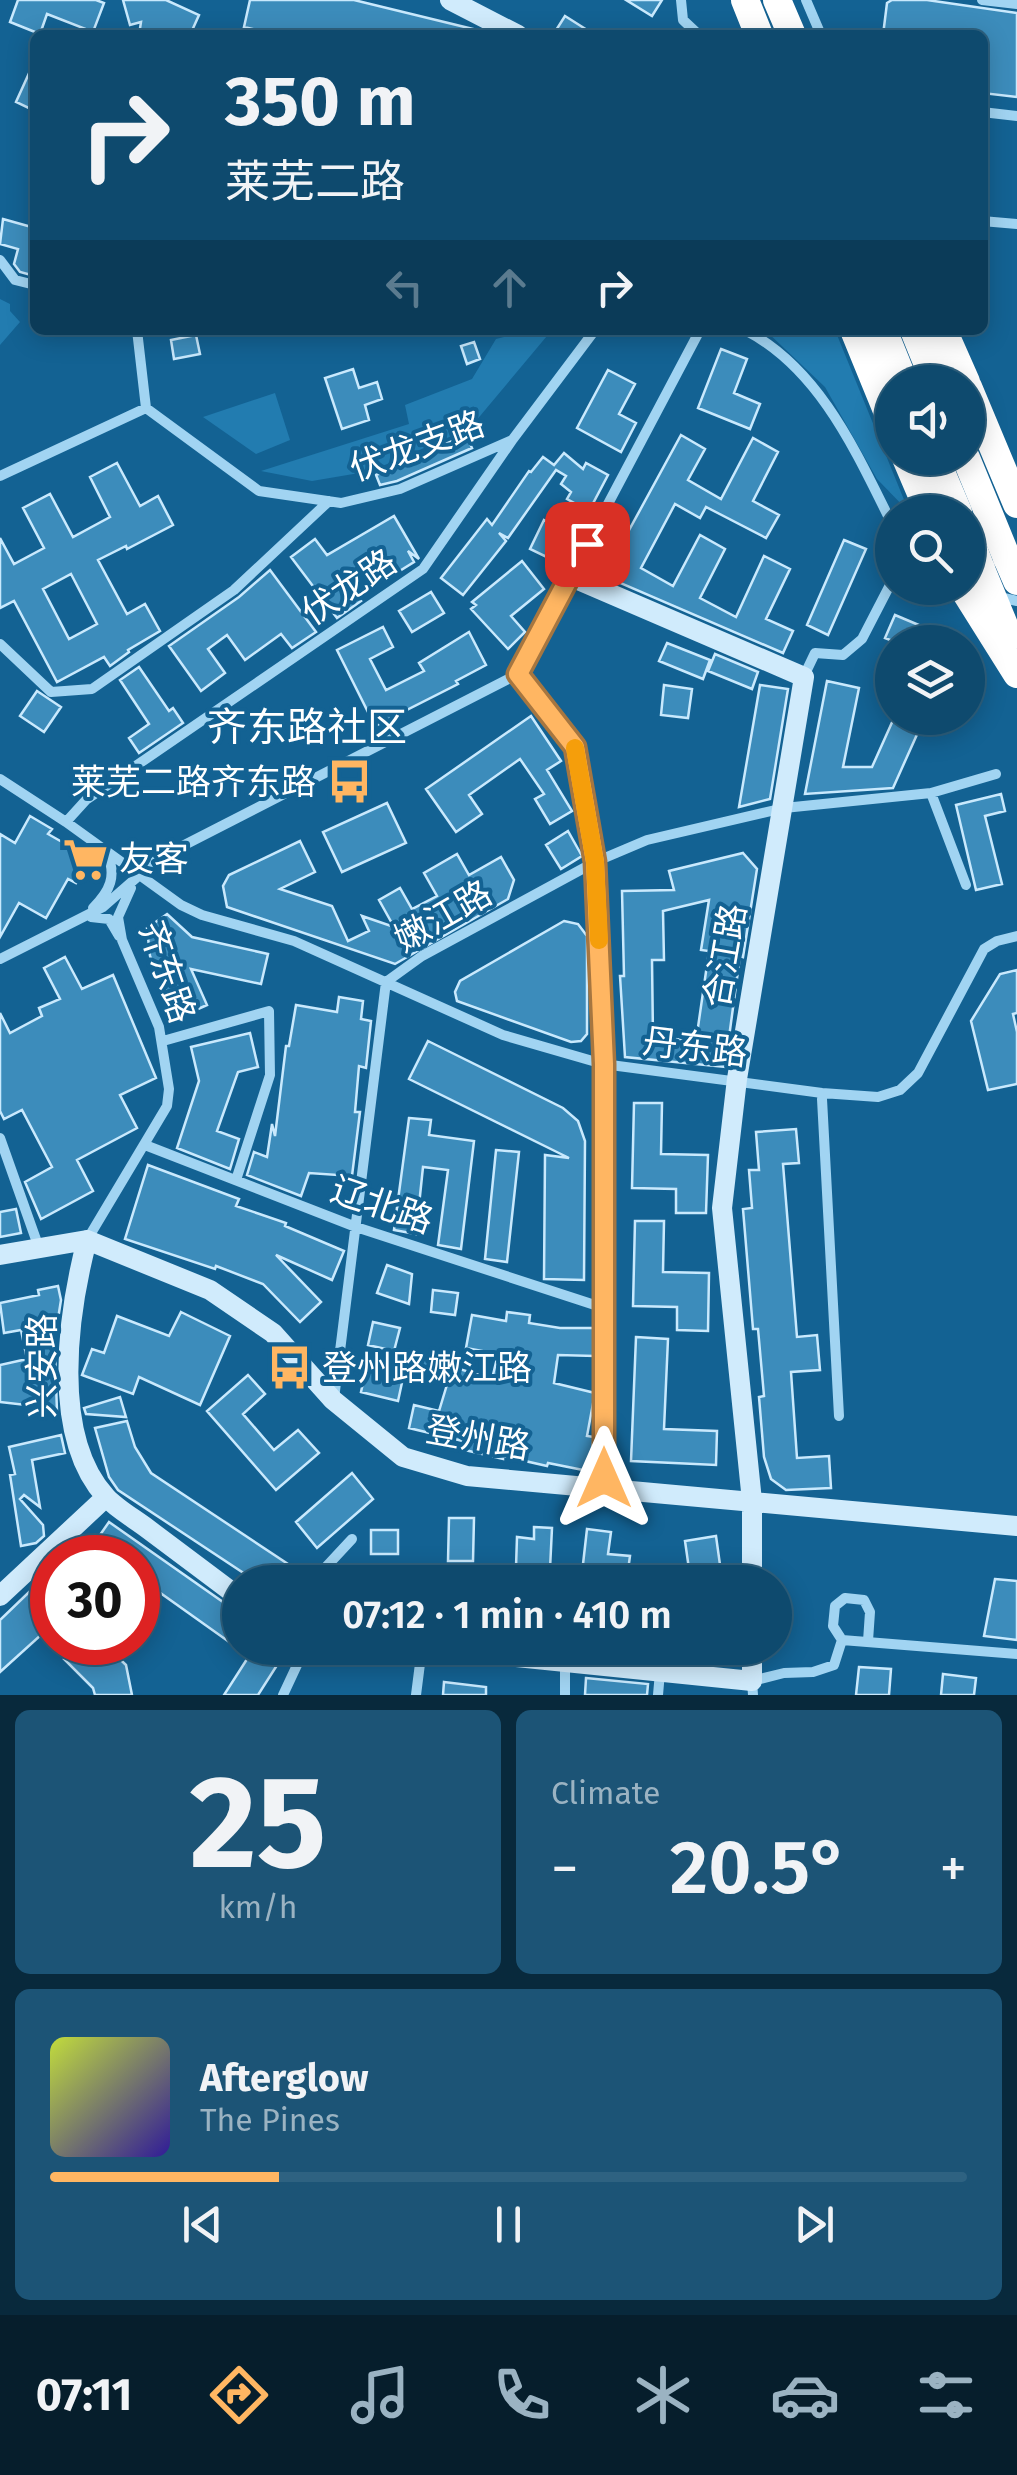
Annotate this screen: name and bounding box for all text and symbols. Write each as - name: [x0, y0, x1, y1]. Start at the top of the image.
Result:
- text: 350 m: [225, 60, 416, 144]
- icon: right: [60, 70, 190, 200]
- text: 莱芜二路: [225, 155, 405, 209]
- icon: left: [377, 260, 432, 315]
- icon: ahead: [482, 260, 537, 315]
- icon: right: [587, 260, 642, 315]
- map controls: [875, 365, 985, 735]
- button: sound: [875, 365, 985, 475]
- street label: 伏龙支路: [344, 402, 490, 490]
- button: search: [875, 495, 985, 605]
- pin: [545, 502, 630, 587]
- icon: arrive: [560, 517, 615, 572]
- street label: 伏龙路: [294, 540, 404, 634]
- button: layers: [875, 625, 985, 735]
- district label: 齐东路社区: [207, 704, 407, 752]
- bus stop icon: 莱芜二路齐东路: [325, 758, 373, 806]
- place label: 莱芜二路齐东路: [71, 761, 316, 803]
- supermarket icon: 友客: [62, 835, 110, 883]
- place label: 友客: [119, 838, 189, 880]
- street label: 嫩江路: [387, 872, 499, 960]
- street label: 合江路: [695, 901, 755, 1011]
- street label: 齐东路: [130, 916, 204, 1028]
- street label: 丹东路: [640, 1020, 750, 1074]
- street label: 辽北路: [326, 1168, 438, 1242]
- street label: 兴安路: [21, 1313, 63, 1419]
- bus stop icon: 登州路嫩江路: [265, 1344, 313, 1392]
- place label: 登州路嫩江路: [322, 1347, 532, 1389]
- street label: 登州路: [423, 1408, 533, 1468]
- position arrow: [552, 1426, 656, 1530]
- speed limit sign: 30: [30, 1535, 160, 1665]
- text: 07:12 · 1 min · 410 m: [342, 1592, 672, 1638]
- text: 25: [190, 1745, 326, 1901]
- text: Climate: [551, 1774, 660, 1812]
- text: 20.5°: [670, 1823, 848, 1913]
- text: −: [551, 1836, 579, 1902]
- text: +: [940, 1836, 967, 1902]
- text: km/h: [218, 1888, 298, 1926]
- text: Afterglow: [200, 2055, 368, 2101]
- text: The Pines: [200, 2101, 340, 2139]
- icon: previous: [175, 2197, 230, 2252]
- icon: pause: [481, 2197, 536, 2252]
- icon: next: [787, 2197, 842, 2252]
- icon: directions: [204, 2360, 274, 2430]
- icon: music: [345, 2360, 415, 2430]
- icon: phone: [487, 2360, 557, 2430]
- icon: climate: [628, 2360, 698, 2430]
- icon: car: [770, 2360, 840, 2430]
- icon: filters: [911, 2360, 981, 2430]
- text: 07:11: [36, 2368, 132, 2422]

